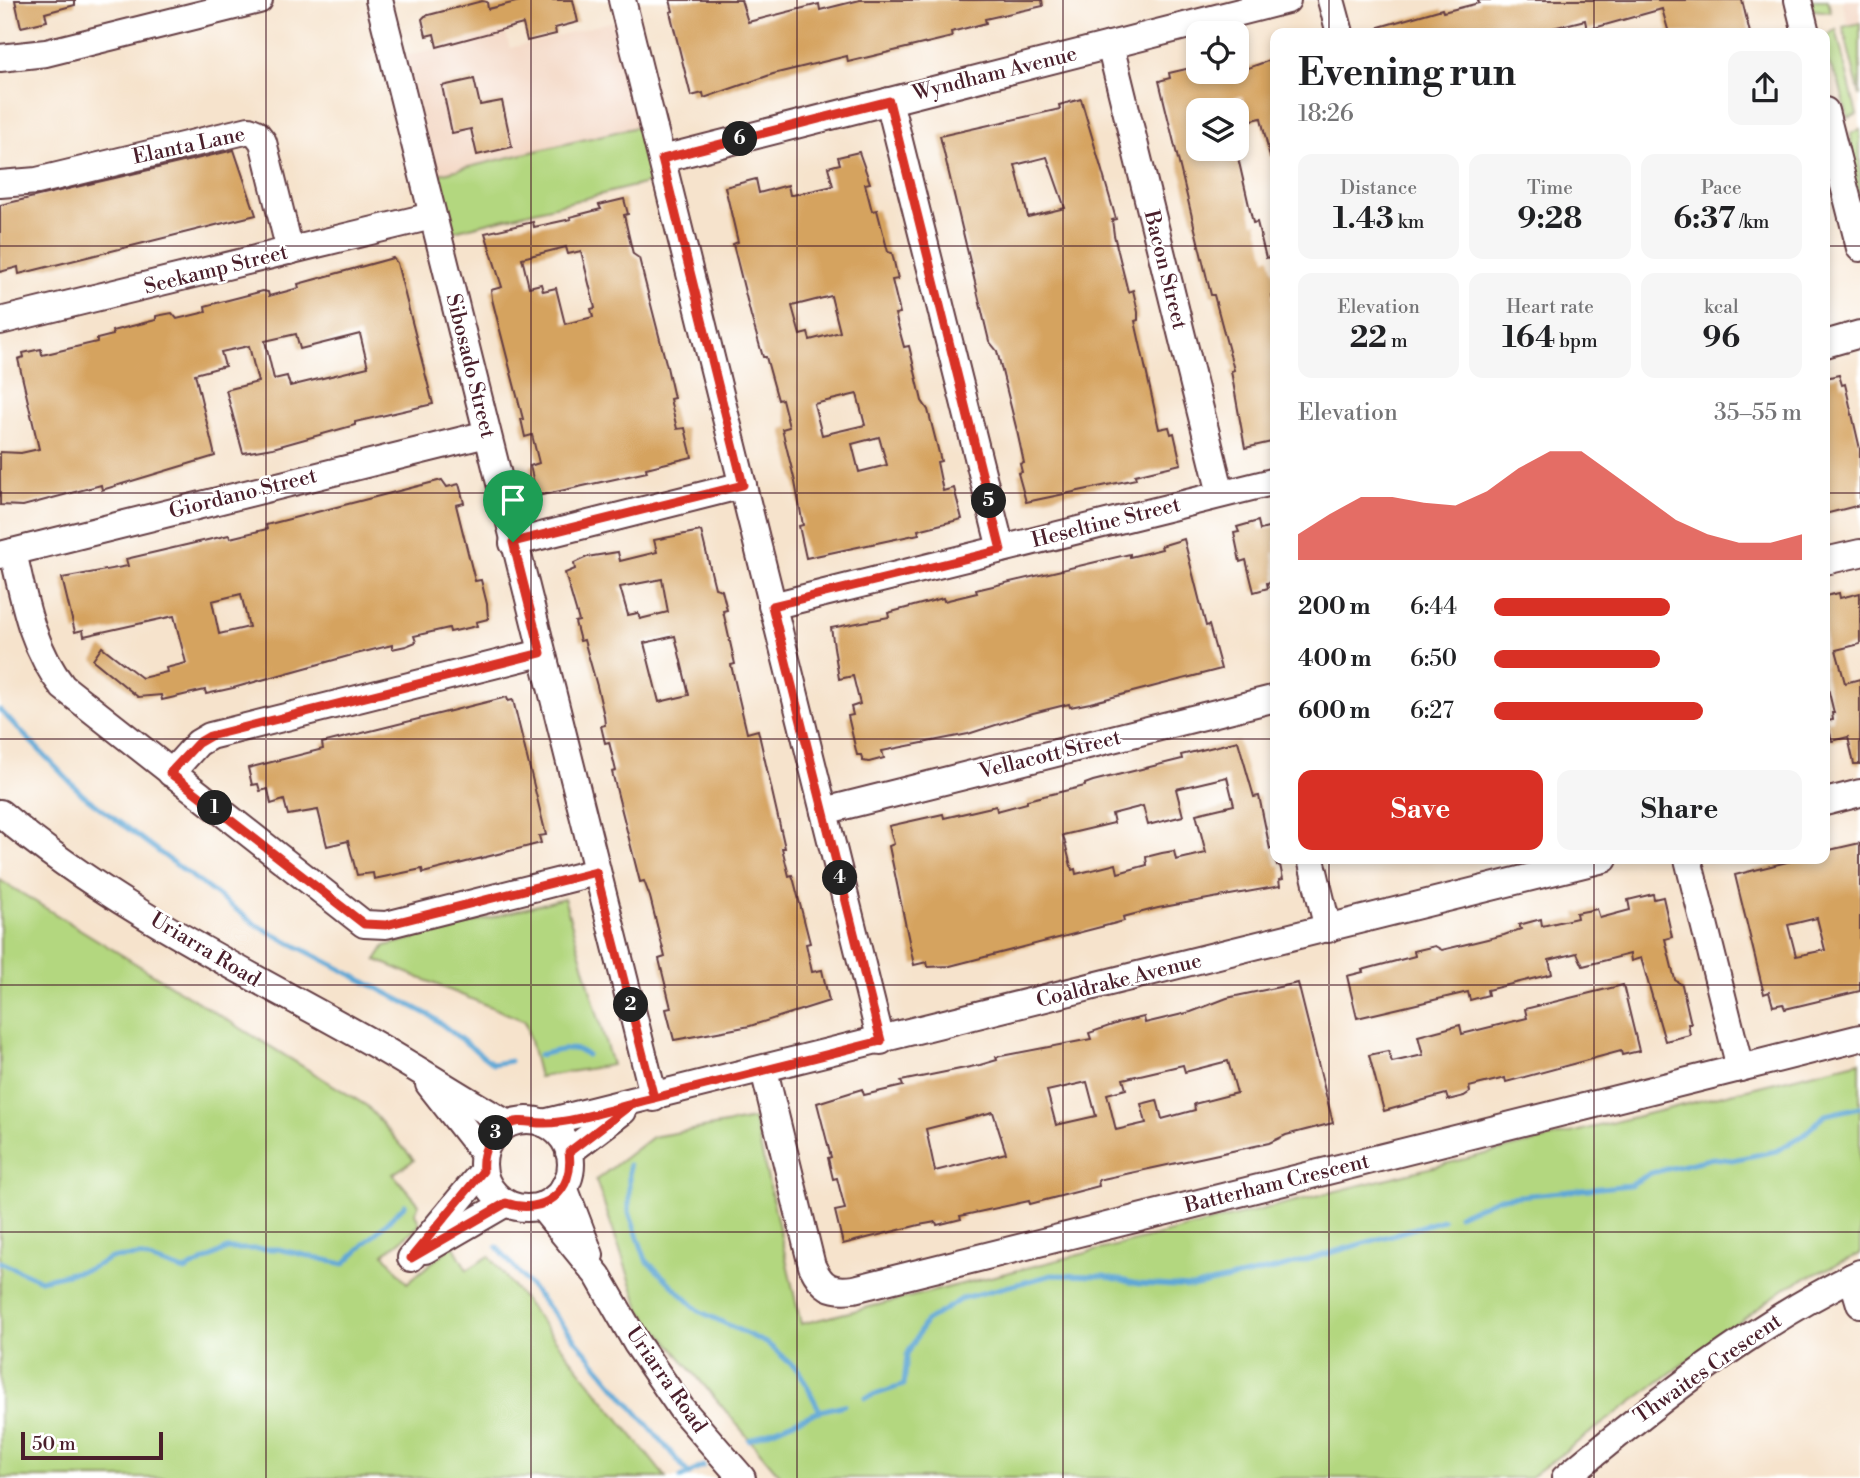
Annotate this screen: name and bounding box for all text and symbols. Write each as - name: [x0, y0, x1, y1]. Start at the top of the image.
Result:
- map controls: [1186, 21, 1249, 161]
- button: locate: [1186, 21, 1249, 84]
- street label: Wyndham Avenue: [909, 41, 1080, 107]
- text: Evening run: [1298, 50, 1516, 97]
- button: share: [1728, 51, 1802, 125]
- button: layers: [1186, 98, 1249, 161]
- text: 18:26: [1298, 100, 1354, 128]
- street label: Elanta Lane: [130, 121, 248, 171]
- pin: 6: [722, 122, 758, 156]
- text: 6: [734, 126, 745, 150]
- text: Distance: [1340, 176, 1417, 200]
- text: Time: [1527, 176, 1573, 200]
- text: Pace: [1701, 176, 1742, 200]
- text: 1.43: [1333, 200, 1394, 238]
- text: 9:28: [1518, 200, 1582, 238]
- text: 6:37: [1673, 200, 1735, 238]
- street label: Bacon Street: [1137, 207, 1192, 333]
- text: km: [1394, 210, 1424, 234]
- text: /km: [1735, 210, 1769, 234]
- street label: Seekamp Street: [141, 239, 291, 300]
- street label: Sibosado Street: [440, 291, 501, 441]
- text: Elevation: [1338, 295, 1420, 319]
- text: Heart rate: [1506, 295, 1594, 319]
- text: kcal: [1704, 295, 1739, 319]
- text: 22: [1350, 319, 1387, 357]
- text: 164: [1502, 319, 1555, 357]
- text: 96: [1702, 319, 1740, 357]
- text: m: [1387, 329, 1408, 353]
- text: bpm: [1555, 329, 1598, 353]
- text: Elevation: [1298, 399, 1398, 427]
- text: 35–55 m: [1714, 399, 1802, 427]
- street label: Giordano Street: [166, 463, 320, 525]
- pin: [483, 470, 543, 542]
- icon: arrive: [494, 481, 532, 519]
- pin: 5: [972, 484, 1006, 518]
- text: 5: [983, 488, 994, 512]
- street label: Heseltine Street: [1029, 492, 1184, 554]
- text: 200 m: [1298, 593, 1370, 621]
- text: 6:44: [1410, 593, 1457, 621]
- text: 400 m: [1298, 645, 1371, 673]
- text: 6:50: [1410, 645, 1457, 673]
- text: 600 m: [1298, 697, 1371, 725]
- text: 6:27: [1410, 697, 1454, 725]
- street label: Vellacott Street: [975, 725, 1124, 785]
- button: Save: [1298, 770, 1543, 850]
- button: Share: [1557, 770, 1802, 850]
- pin: 1: [198, 790, 232, 826]
- text: 1: [210, 795, 219, 819]
- pin: 4: [822, 860, 858, 896]
- text: 4: [833, 865, 846, 889]
- street label: Uriarra Road: [145, 907, 265, 993]
- street label: Coaldrake Avenue: [1034, 948, 1204, 1014]
- pin: 2: [614, 988, 648, 1023]
- text: 2: [625, 992, 636, 1016]
- pin: 3: [478, 1116, 514, 1150]
- text: 3: [490, 1120, 501, 1144]
- street label: Batterham Crescent: [1181, 1148, 1373, 1220]
- street label: Thwaites Crescent: [1629, 1308, 1787, 1430]
- street label: Uriarra Road: [620, 1322, 712, 1438]
- scale bar: [21, 1429, 163, 1461]
- text: 50 m: [32, 1432, 76, 1456]

